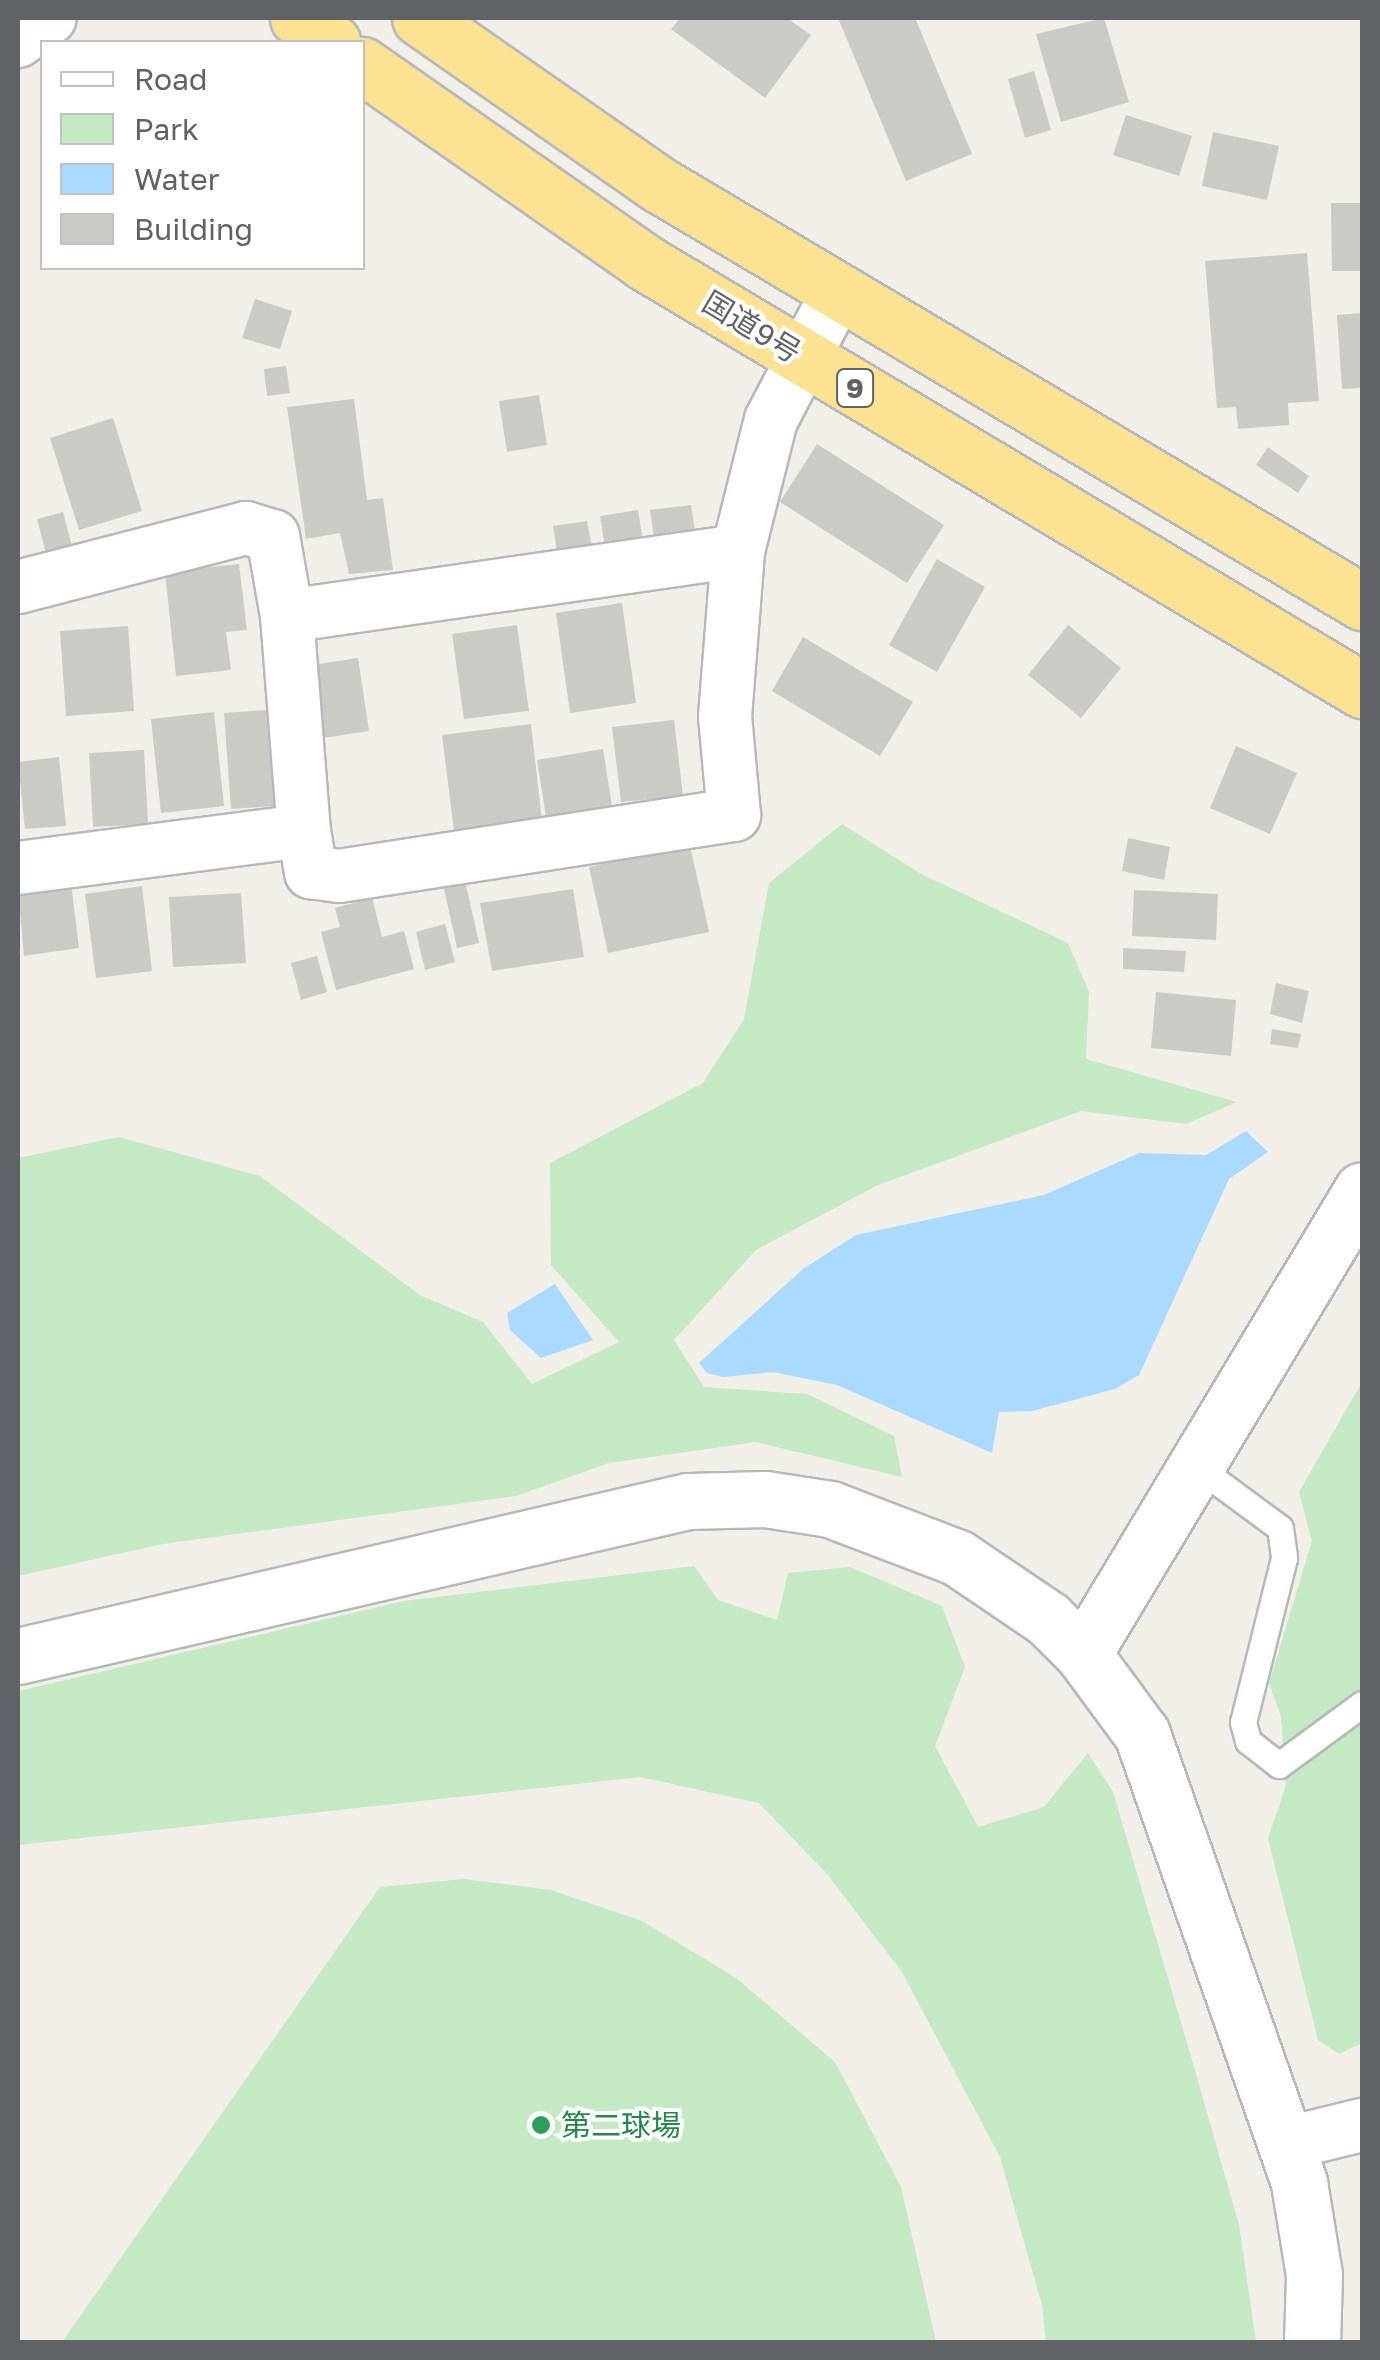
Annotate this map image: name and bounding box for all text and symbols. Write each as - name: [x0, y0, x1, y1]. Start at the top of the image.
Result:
- legend: [40, 40, 365, 270]
- text: Road: [134, 61, 208, 97]
- text: Park: [134, 111, 199, 147]
- text: Water: [134, 161, 219, 197]
- text: Building: [134, 211, 253, 247]
- street label: 国道9号: [696, 284, 808, 370]
- road number: 9: [835, 365, 875, 411]
- place label: 第二球場: [561, 2107, 681, 2143]
- marker: 第二球場: [530, 2114, 552, 2136]

